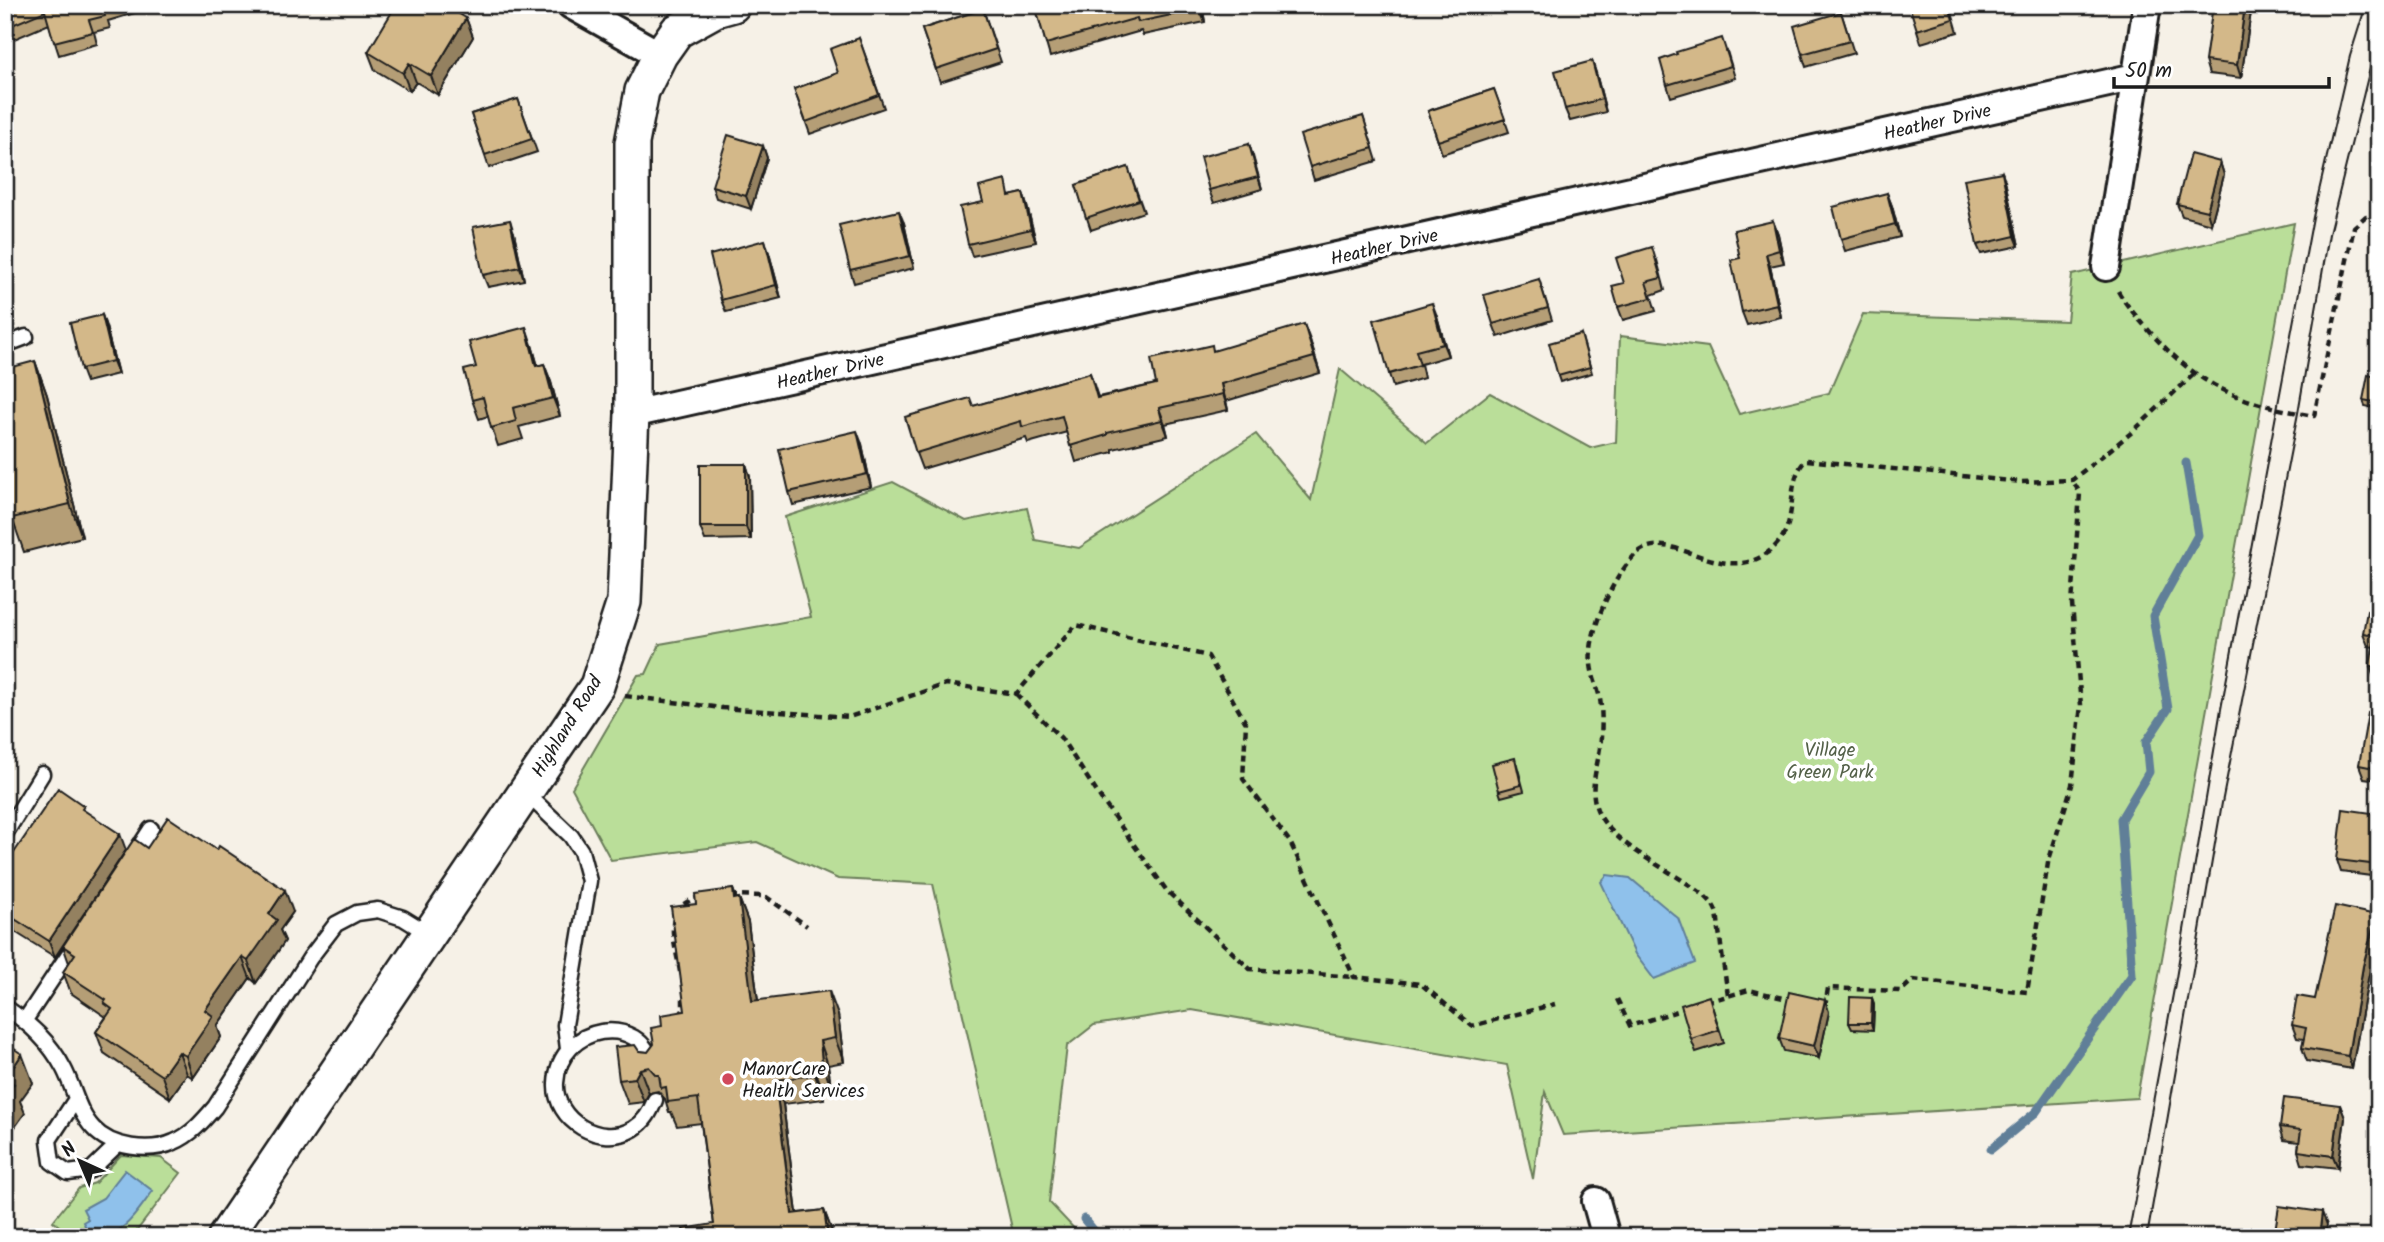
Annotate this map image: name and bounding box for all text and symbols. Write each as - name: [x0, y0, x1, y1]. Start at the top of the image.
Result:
- scale bar: [2114, 46, 2330, 90]
- text: 50 m: [2125, 55, 2172, 88]
- street label: Heather Drive: [1881, 96, 1995, 150]
- street label: Heather Drive: [1328, 221, 1442, 275]
- street label: Heather Drive: [774, 345, 888, 399]
- street label: Highland Road: [524, 670, 611, 784]
- park label: Village Green Park: [1786, 736, 1874, 788]
- place label: ManorCare Health Services: [742, 1055, 865, 1107]
- marker: ManorCare Health Services: [720, 1071, 736, 1087]
- north arrow: [46, 1126, 116, 1196]
- text: N: [55, 1135, 84, 1165]

